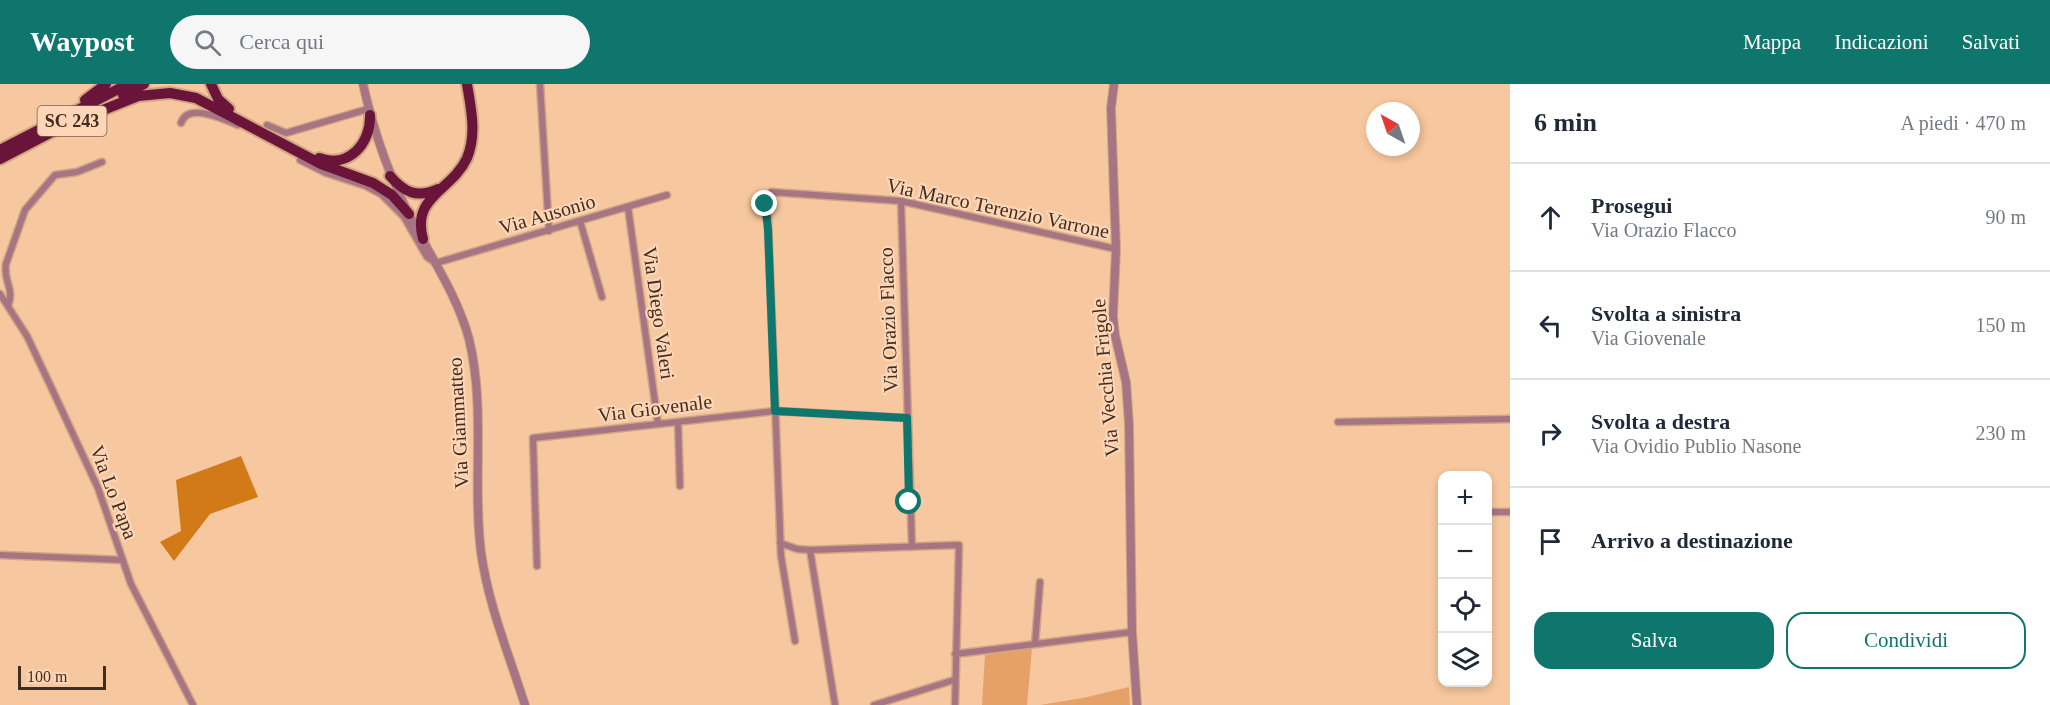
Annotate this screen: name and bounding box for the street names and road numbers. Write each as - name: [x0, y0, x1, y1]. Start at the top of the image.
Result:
- road number: SC 243: [38, 106, 106, 136]
- street label: Via Marco Terenzio Varrone: [885, 174, 1111, 242]
- street label: Via Ausonio: [496, 190, 598, 238]
- street label: Via Diego Valeri: [638, 245, 679, 381]
- street label: Via Orazio Flacco: [874, 247, 902, 393]
- street label: Via Vecchia Frigole: [1087, 298, 1124, 458]
- street label: Via Giammatteo: [444, 357, 472, 489]
- street label: Via Giovenale: [597, 390, 713, 426]
- street label: Via Lo Papa: [85, 442, 142, 543]

